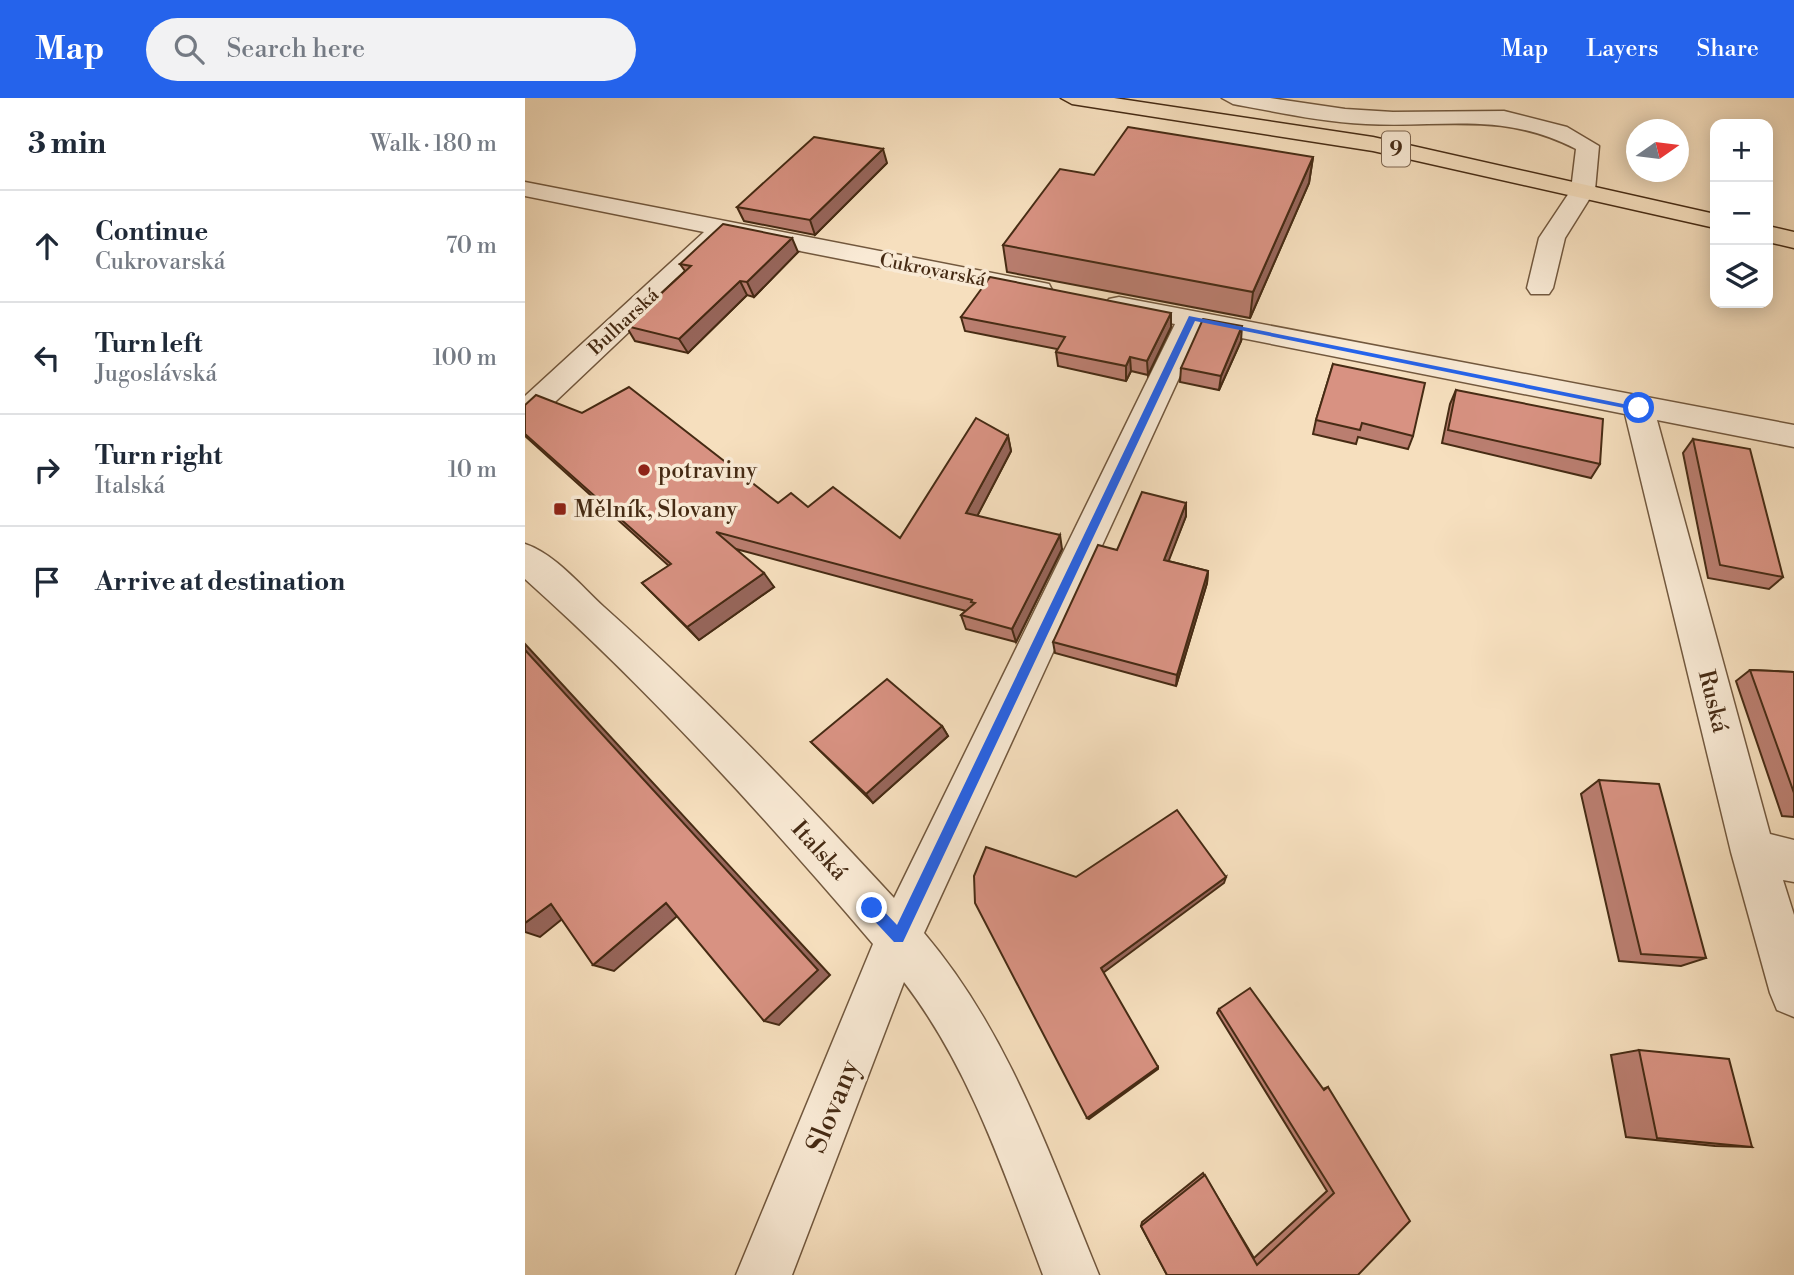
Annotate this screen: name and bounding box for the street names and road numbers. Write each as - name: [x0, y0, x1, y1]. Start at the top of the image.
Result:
- road number: 9: [1382, 132, 1410, 166]
- street label: Cukrovarská: [878, 248, 988, 292]
- street label: Bulharská: [583, 283, 664, 361]
- street label: Ruská: [1692, 667, 1734, 736]
- street label: Italská: [785, 815, 853, 886]
- street label: Slovany: [799, 1054, 868, 1158]

